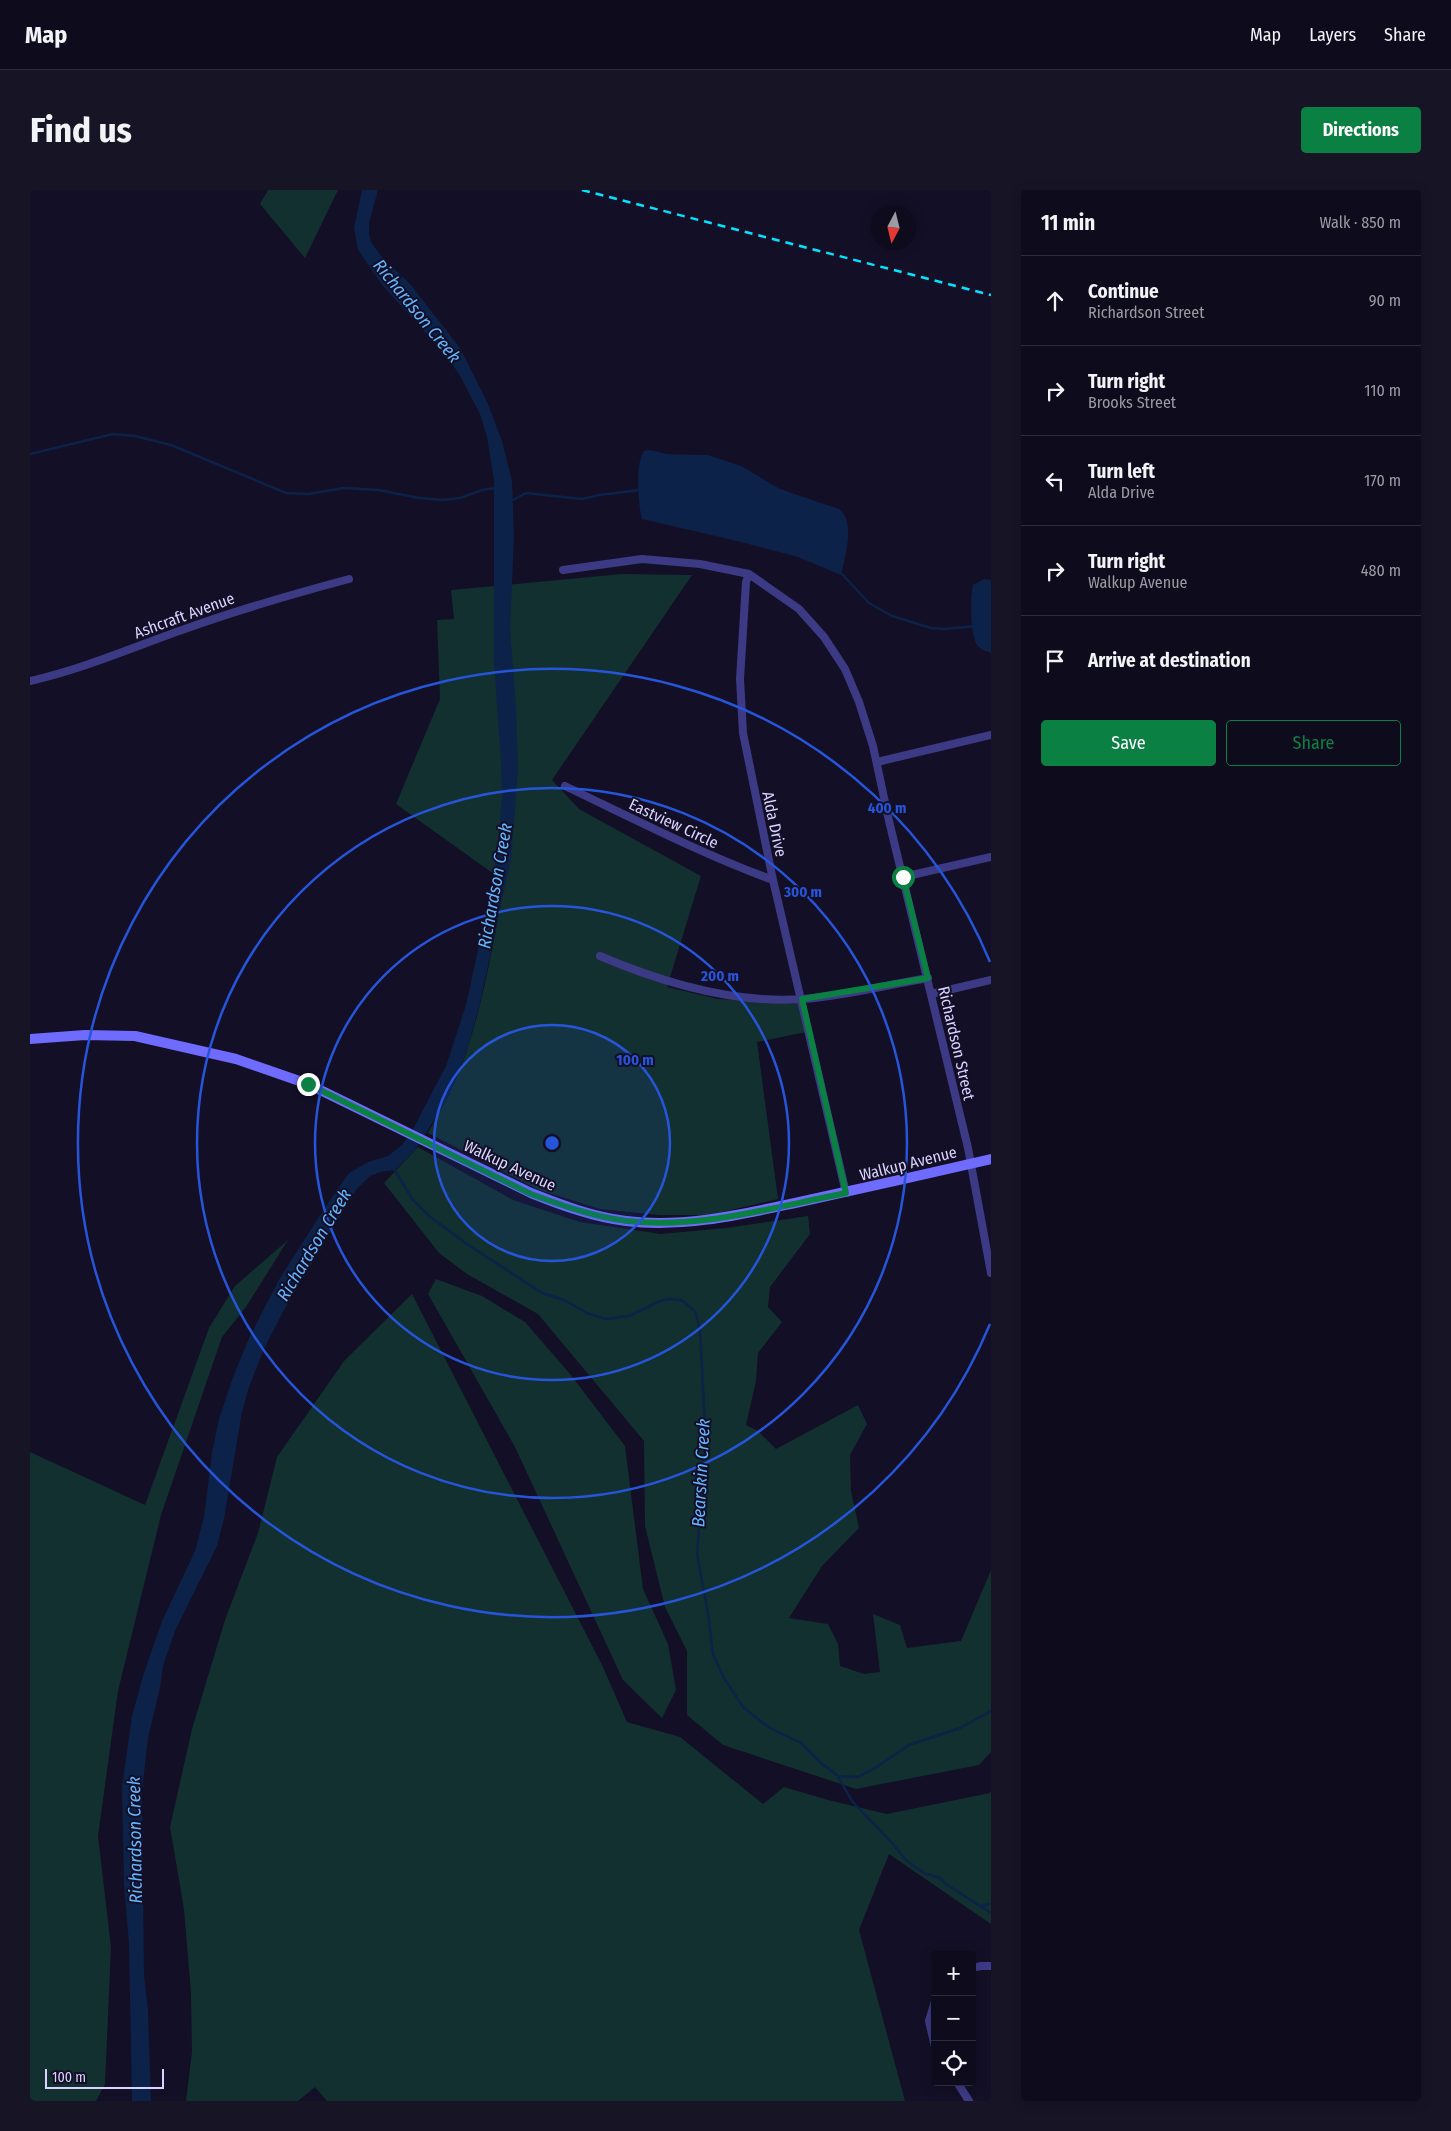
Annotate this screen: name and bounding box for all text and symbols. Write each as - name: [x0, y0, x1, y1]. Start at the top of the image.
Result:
- text: Map: [25, 21, 67, 49]
- text: Map: [1250, 24, 1281, 46]
- text: Layers: [1309, 24, 1356, 46]
- text: Share: [1384, 24, 1426, 46]
- button: Directions: [1301, 107, 1421, 153]
- text: Find us: [30, 109, 132, 151]
- north arrow: [871, 205, 916, 250]
- text: 11 min: [1041, 210, 1095, 236]
- text: Walk · 850 m: [1319, 213, 1401, 232]
- water label: Richardson Creek: [368, 255, 466, 367]
- text: Continue: [1088, 280, 1159, 303]
- icon: ahead: [1041, 287, 1069, 315]
- text: 90 m: [1369, 291, 1401, 310]
- text: Richardson Street: [1088, 303, 1204, 322]
- text: Turn right: [1088, 370, 1165, 393]
- icon: right: [1041, 377, 1069, 405]
- text: 110 m: [1364, 381, 1401, 400]
- text: Brooks Street: [1088, 393, 1176, 412]
- text: Turn left: [1088, 460, 1155, 483]
- icon: left: [1041, 467, 1069, 495]
- text: 170 m: [1364, 471, 1401, 490]
- text: Alda Drive: [1088, 483, 1155, 502]
- text: Turn right: [1088, 550, 1165, 573]
- icon: right: [1041, 557, 1069, 585]
- text: 480 m: [1361, 561, 1401, 580]
- text: Walkup Avenue: [1088, 573, 1187, 592]
- street label: Ashcraft Avenue: [131, 588, 237, 642]
- icon: arrive: [1041, 647, 1069, 675]
- text: Arrive at destination: [1088, 649, 1251, 672]
- button: Save: [1041, 720, 1216, 766]
- button: Share: [1226, 720, 1401, 766]
- street label: Alda Drive: [758, 790, 791, 859]
- street label: Eastview Circle: [626, 794, 722, 853]
- text: 400 m: [868, 799, 906, 817]
- water label: Richardson Creek: [473, 821, 517, 950]
- route start: [892, 866, 915, 889]
- text: 300 m: [783, 883, 822, 901]
- text: 200 m: [700, 967, 739, 985]
- street label: Richardson Street: [934, 984, 979, 1103]
- text: 100 m: [616, 1051, 654, 1069]
- route end: [297, 1073, 320, 1096]
- centre of rings: [543, 1134, 561, 1152]
- street label: Walkup Avenue: [461, 1136, 559, 1195]
- street label: Walkup Avenue: [858, 1142, 959, 1185]
- water label: Richardson Creek: [272, 1185, 356, 1305]
- water label: Bearskin Creek: [687, 1418, 715, 1528]
- water label: Richardson Creek: [123, 1776, 147, 1904]
- map controls: [931, 1951, 976, 2086]
- button: +: [931, 1951, 976, 1996]
- button: −: [931, 1996, 976, 2041]
- button: locate: [931, 2041, 976, 2086]
- scale bar: [45, 2066, 164, 2089]
- text: 100 m: [52, 2069, 86, 2086]

